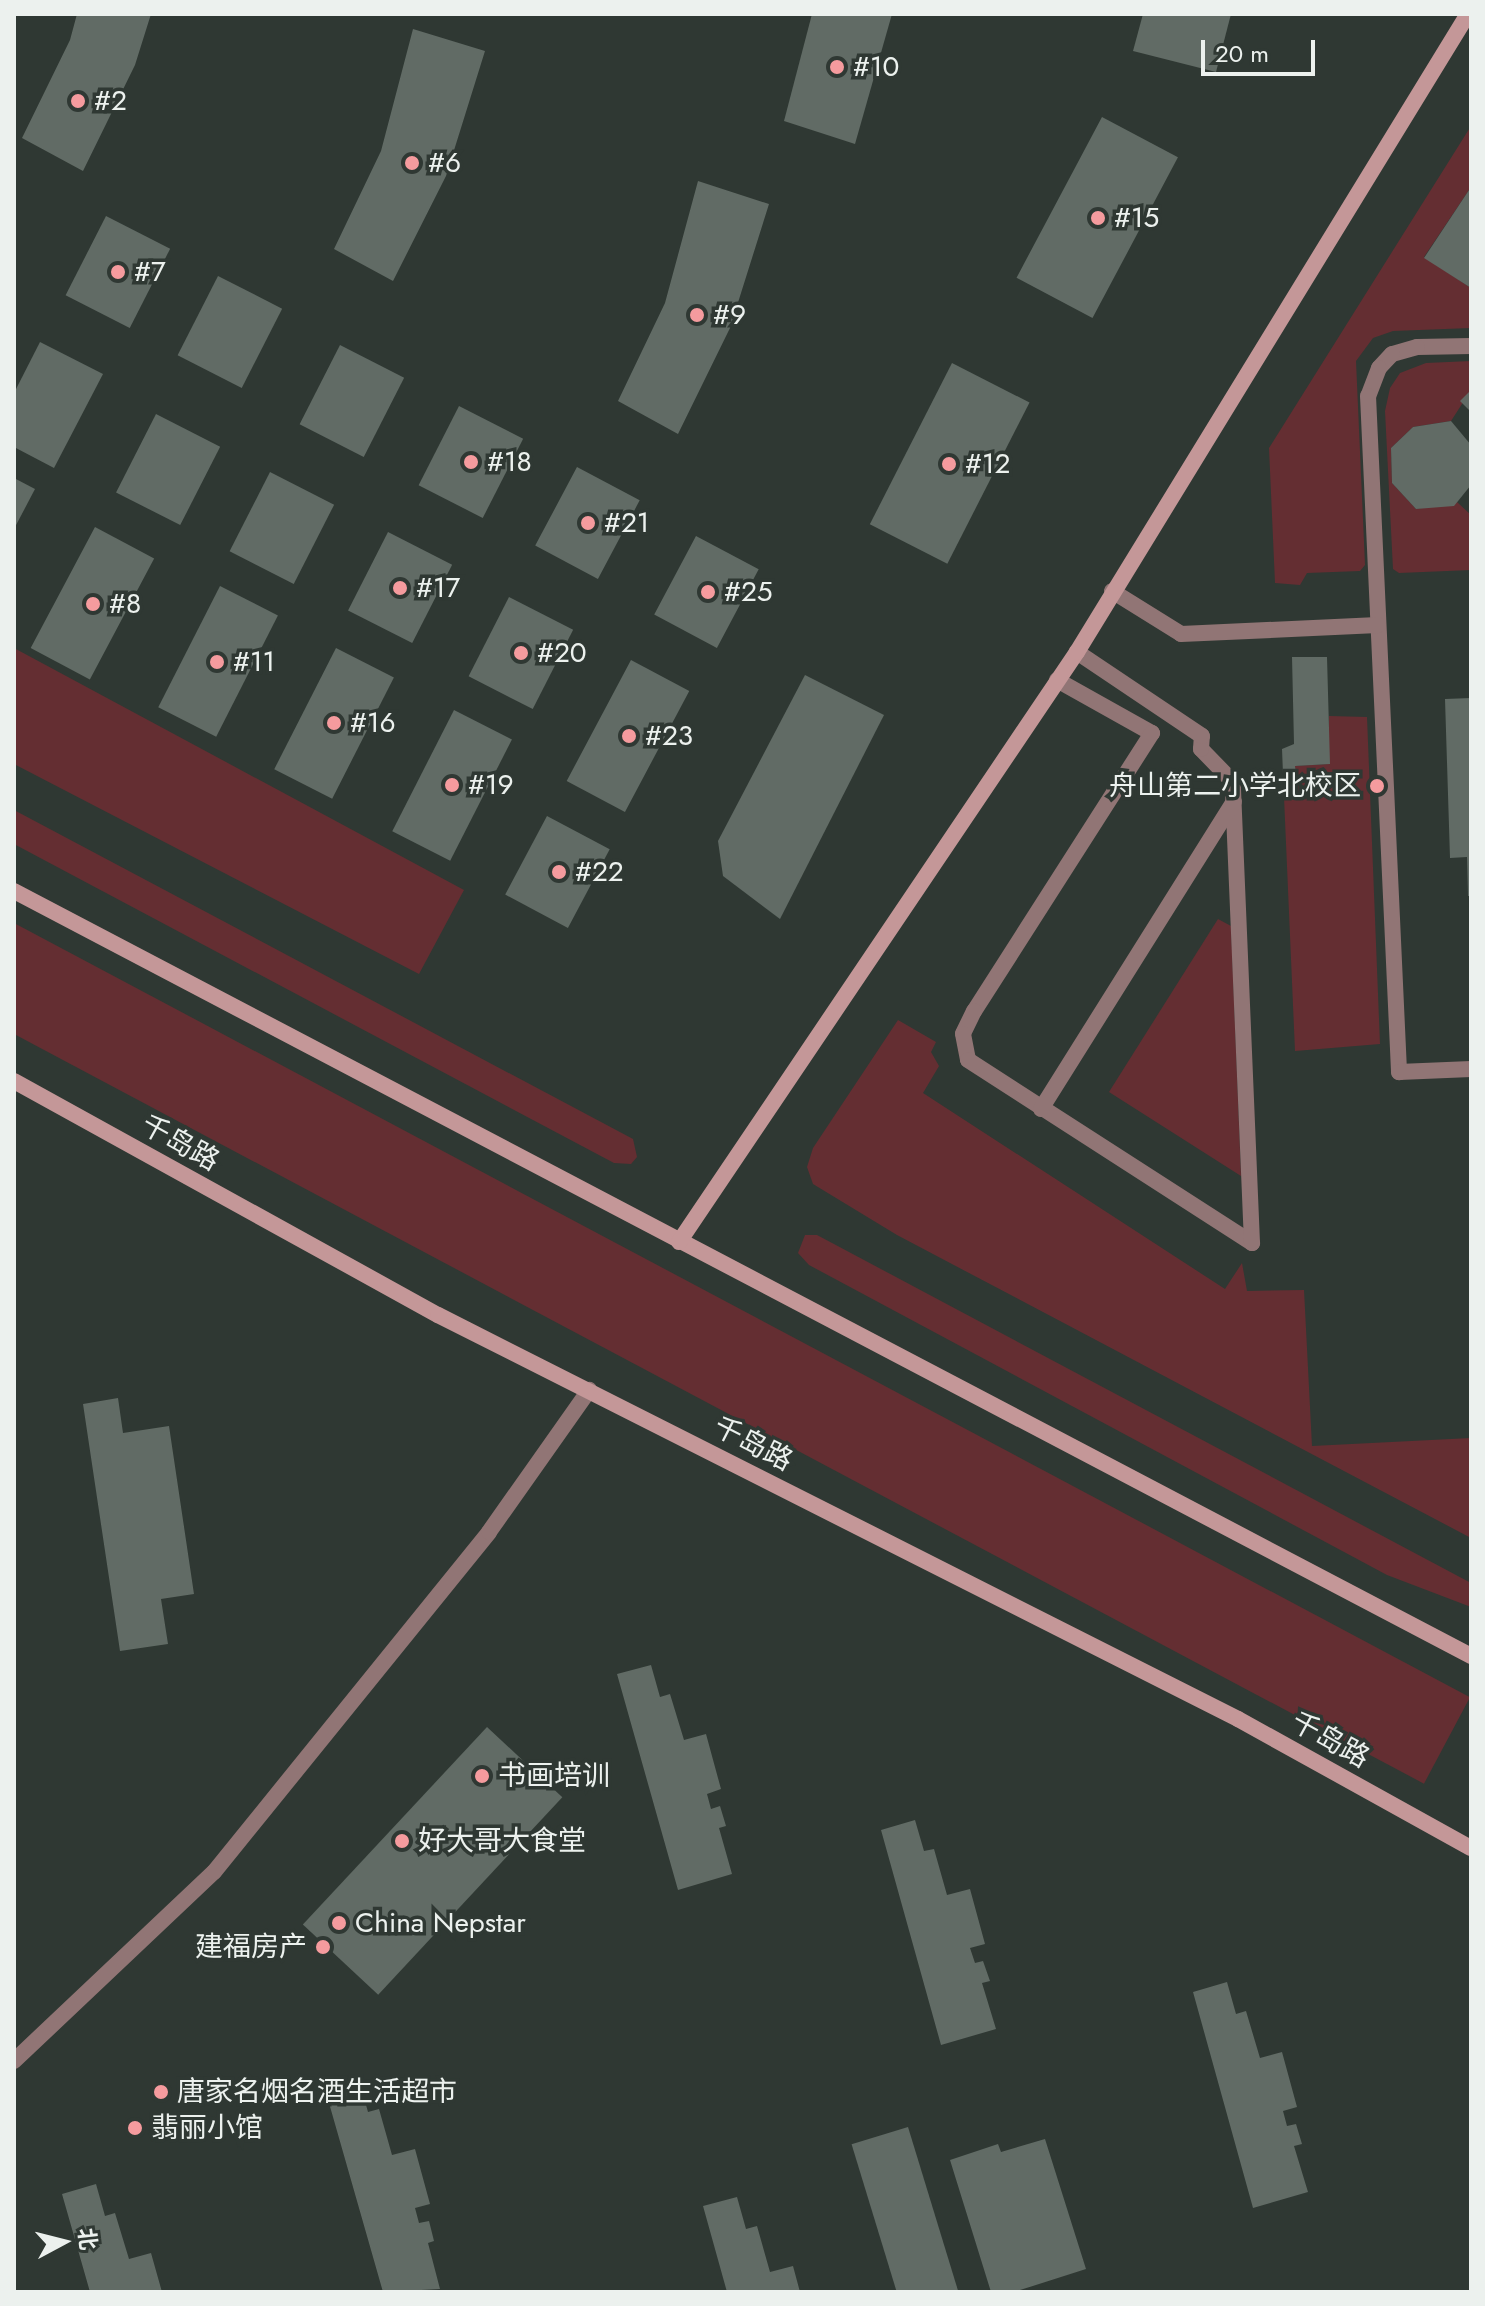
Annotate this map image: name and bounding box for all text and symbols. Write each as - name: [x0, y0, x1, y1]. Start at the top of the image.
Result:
- scale bar: [1205, 24, 1319, 74]
- text: 20 m: [1215, 36, 1269, 71]
- place label: #10: [853, 50, 899, 84]
- marker: #10: [828, 58, 846, 76]
- place label: #2: [94, 84, 127, 118]
- marker: #2: [69, 92, 87, 110]
- place label: #6: [428, 146, 461, 180]
- marker: #6: [403, 154, 421, 172]
- place label: #15: [1114, 201, 1159, 235]
- marker: #15: [1089, 209, 1107, 227]
- place label: #7: [134, 255, 166, 289]
- marker: #7: [109, 263, 127, 281]
- place label: #9: [713, 298, 746, 332]
- marker: #9: [688, 306, 706, 324]
- place label: #18: [487, 445, 532, 479]
- place label: #12: [965, 447, 1010, 481]
- marker: #18: [462, 453, 480, 471]
- marker: #12: [940, 455, 958, 473]
- place label: #21: [604, 506, 649, 540]
- marker: #21: [579, 514, 597, 532]
- place label: #17: [416, 571, 460, 605]
- place label: #25: [724, 575, 773, 609]
- marker: #17: [391, 579, 409, 597]
- marker: #25: [699, 583, 717, 601]
- place label: #8: [109, 587, 141, 621]
- marker: #8: [84, 595, 102, 613]
- place label: #20: [537, 636, 587, 670]
- marker: #20: [512, 644, 530, 662]
- place label: #11: [233, 645, 275, 679]
- marker: #11: [208, 653, 226, 671]
- place label: #16: [350, 706, 396, 740]
- marker: #16: [325, 714, 343, 732]
- place label: #23: [645, 719, 693, 753]
- marker: #23: [620, 727, 638, 745]
- place label: #19: [468, 768, 514, 802]
- place label: 舟山第二小学北校区: [1109, 769, 1361, 803]
- marker: #19: [443, 776, 461, 794]
- marker: 舟山第二小学北校区: [1368, 777, 1386, 795]
- place label: #22: [575, 855, 624, 889]
- marker: #22: [550, 863, 568, 881]
- street label: 千岛路: [135, 1108, 225, 1178]
- street label: 千岛路: [708, 1410, 798, 1478]
- street label: 千岛路: [1285, 1705, 1375, 1775]
- place label: 书画培训: [498, 1759, 610, 1793]
- marker: 书画培训: [473, 1767, 491, 1785]
- place label: 好大哥大食堂: [418, 1824, 586, 1858]
- marker: 好大哥大食堂: [393, 1832, 411, 1850]
- place label: China Nepstar: [355, 1906, 526, 1940]
- marker: China Nepstar: [330, 1914, 348, 1932]
- place label: 建福房产: [195, 1930, 307, 1964]
- marker: 建福房产: [314, 1938, 332, 1956]
- place label: 唐家名烟名酒生活超市: [177, 2075, 457, 2109]
- marker: 唐家名烟名酒生活超市: [152, 2083, 170, 2101]
- place label: 翡丽小馆: [151, 2111, 263, 2145]
- marker: 翡丽小馆: [126, 2119, 144, 2137]
- north arrow: [24, 2202, 104, 2282]
- text: 北: [71, 2226, 105, 2252]

